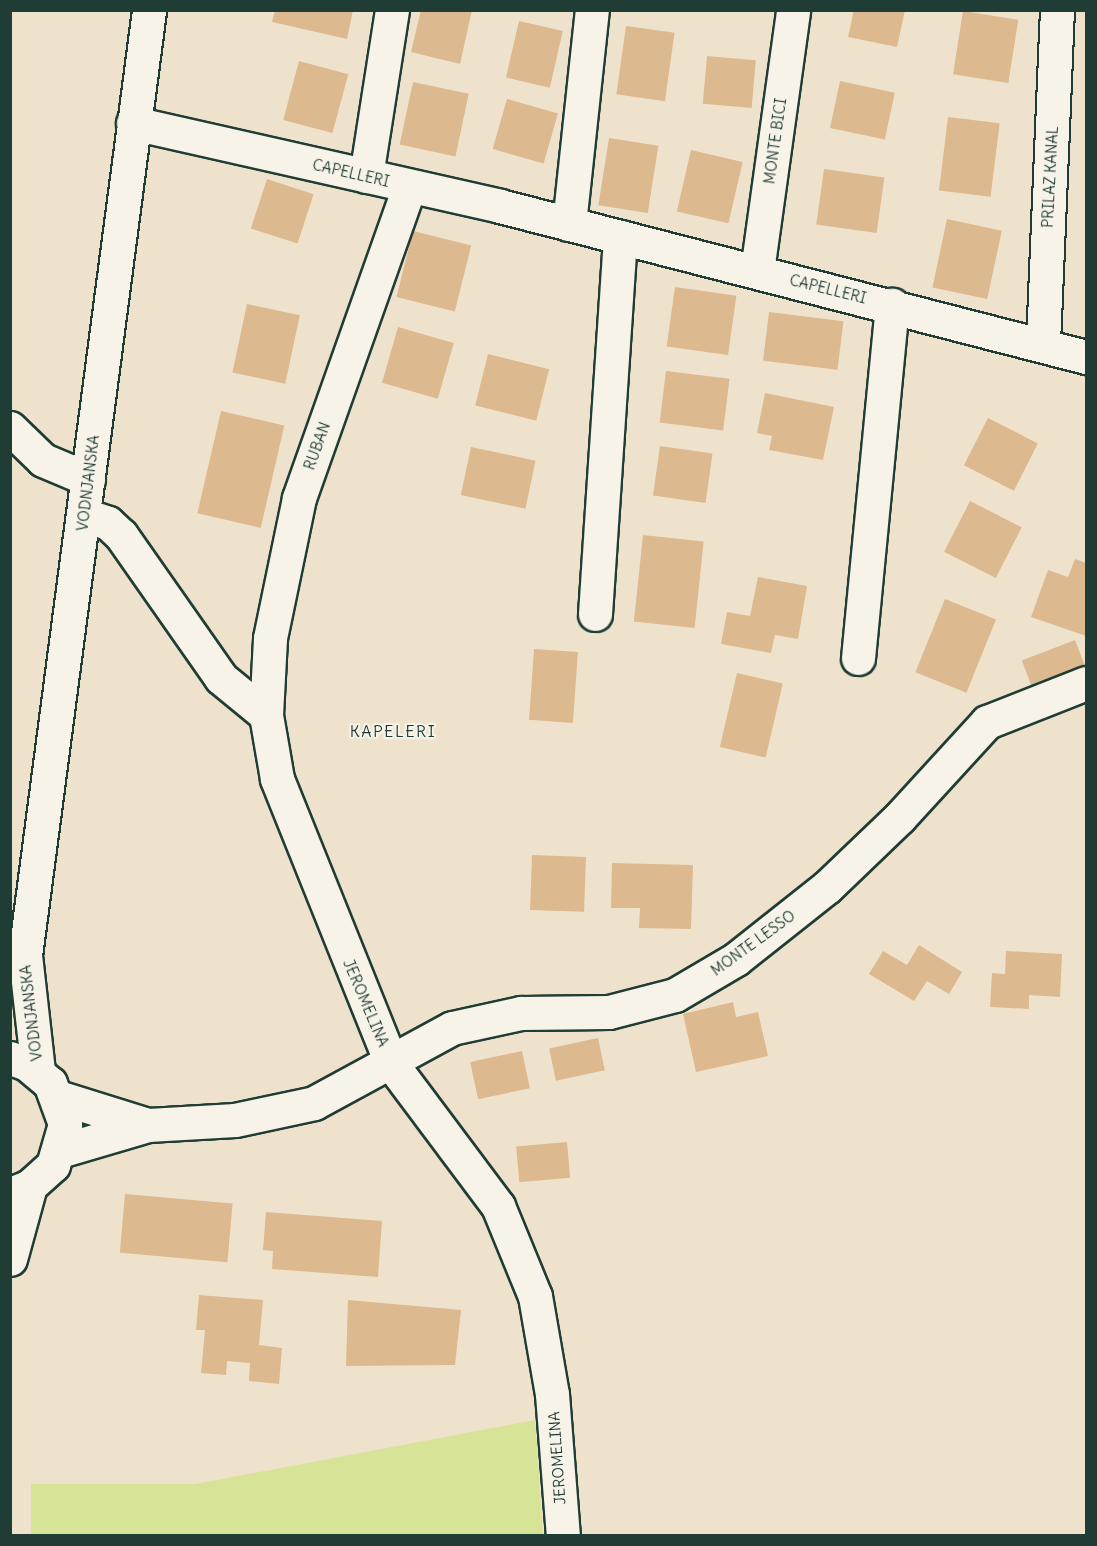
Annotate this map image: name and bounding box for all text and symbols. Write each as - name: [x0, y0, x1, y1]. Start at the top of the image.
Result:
- street label: MONTE BICI: [760, 97, 790, 185]
- street label: PRILAZ KANAL: [1038, 126, 1062, 228]
- street label: CAPELLERI: [311, 155, 391, 191]
- street label: CAPELLERI: [788, 271, 868, 307]
- street label: RUBAN: [300, 420, 334, 472]
- street label: VODNJANSKA: [73, 434, 103, 532]
- district label: KAPELERI: [350, 721, 436, 741]
- street label: MONTE LESSO: [707, 906, 799, 980]
- street label: JEROMELINA: [339, 956, 393, 1050]
- street label: VODNJANSKA: [16, 964, 46, 1062]
- street label: JEROMELINA: [545, 1411, 569, 1505]

